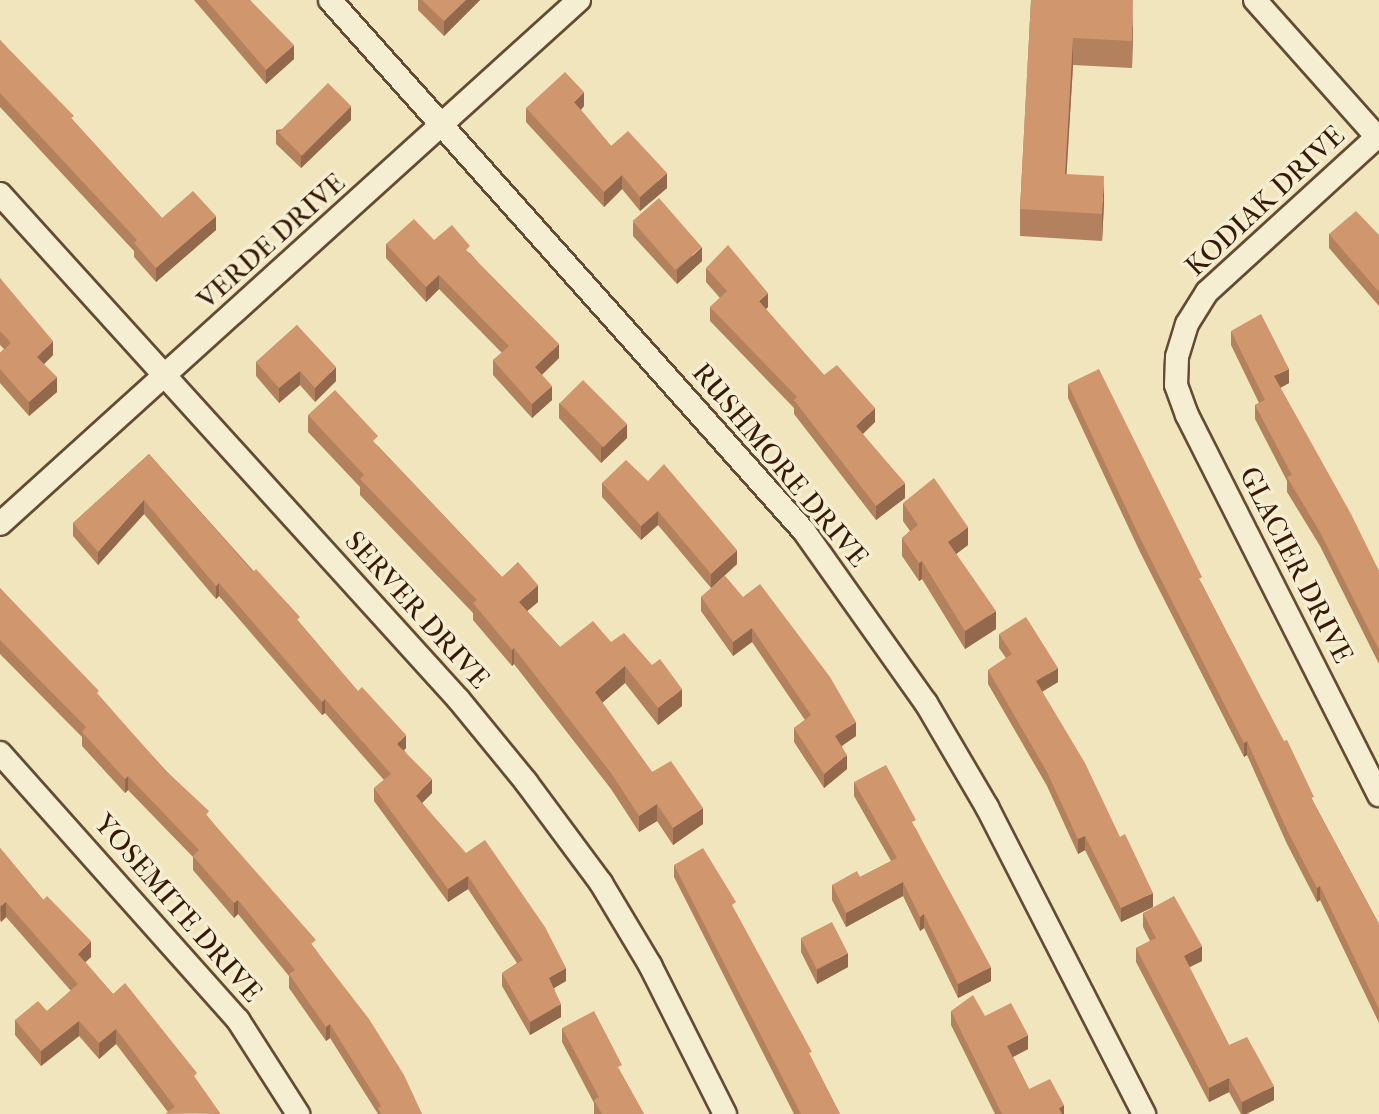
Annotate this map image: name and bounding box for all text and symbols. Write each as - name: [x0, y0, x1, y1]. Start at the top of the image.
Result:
- street label: KODIAK DRIVE: [1179, 119, 1351, 283]
- street label: VERDE DRIVE: [190, 166, 352, 316]
- street label: RUSHMORE DRIVE: [685, 356, 875, 574]
- street label: GLACIER DRIVE: [1232, 461, 1360, 669]
- street label: SERVER DRIVE: [338, 525, 496, 695]
- street label: YOSEMITE DRIVE: [87, 807, 269, 1009]

